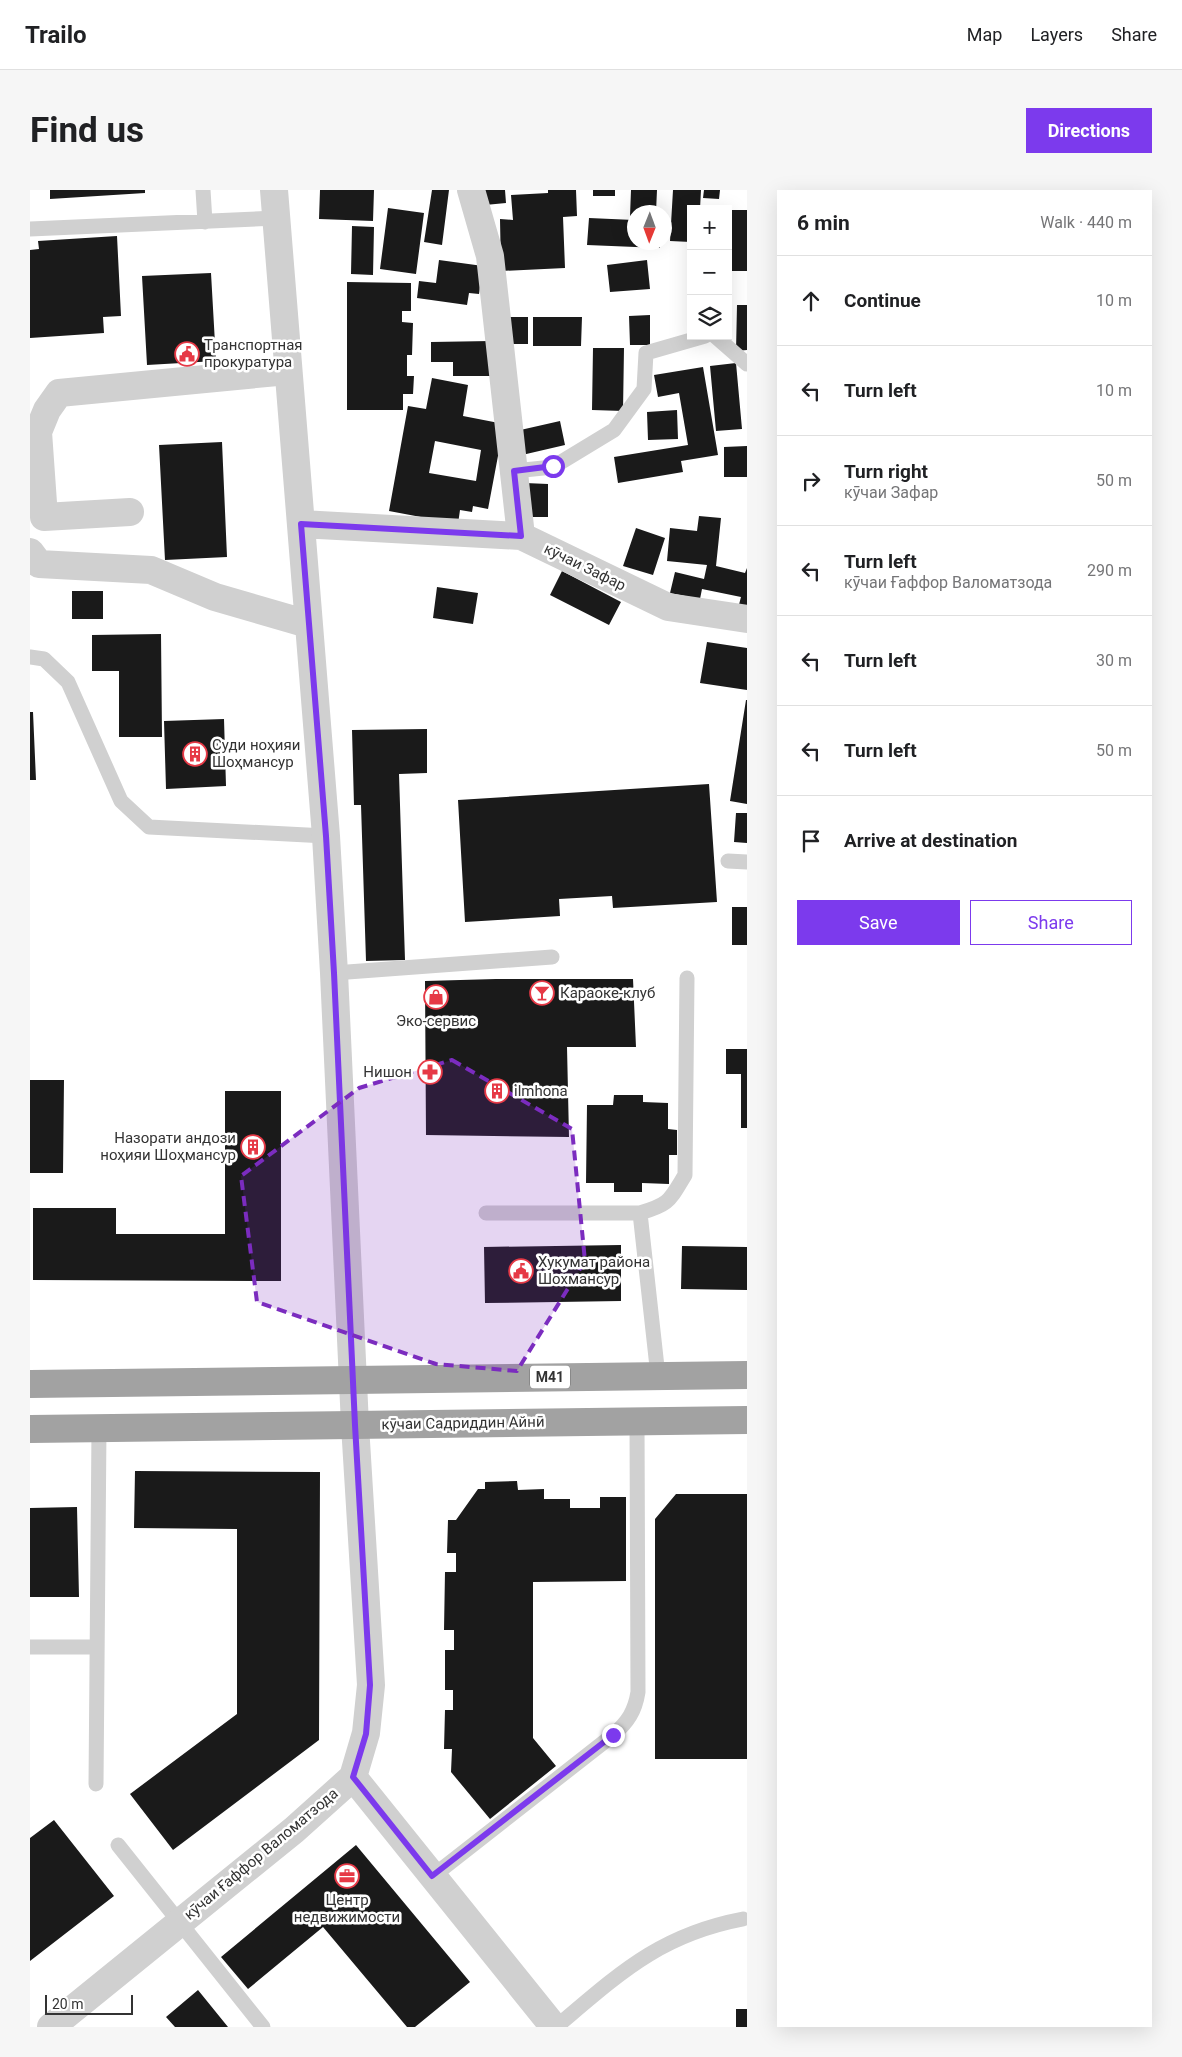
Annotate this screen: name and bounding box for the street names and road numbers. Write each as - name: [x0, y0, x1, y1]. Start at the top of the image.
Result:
- street label: кӯчаи Зафар: [541, 540, 629, 594]
- road number: M41: [530, 1366, 570, 1388]
- street label: кӯчаи Садриддин Айнӣ: [381, 1413, 545, 1433]
- street label: кӯчаи Ғаффор Валоматзода: [180, 1784, 342, 1924]

